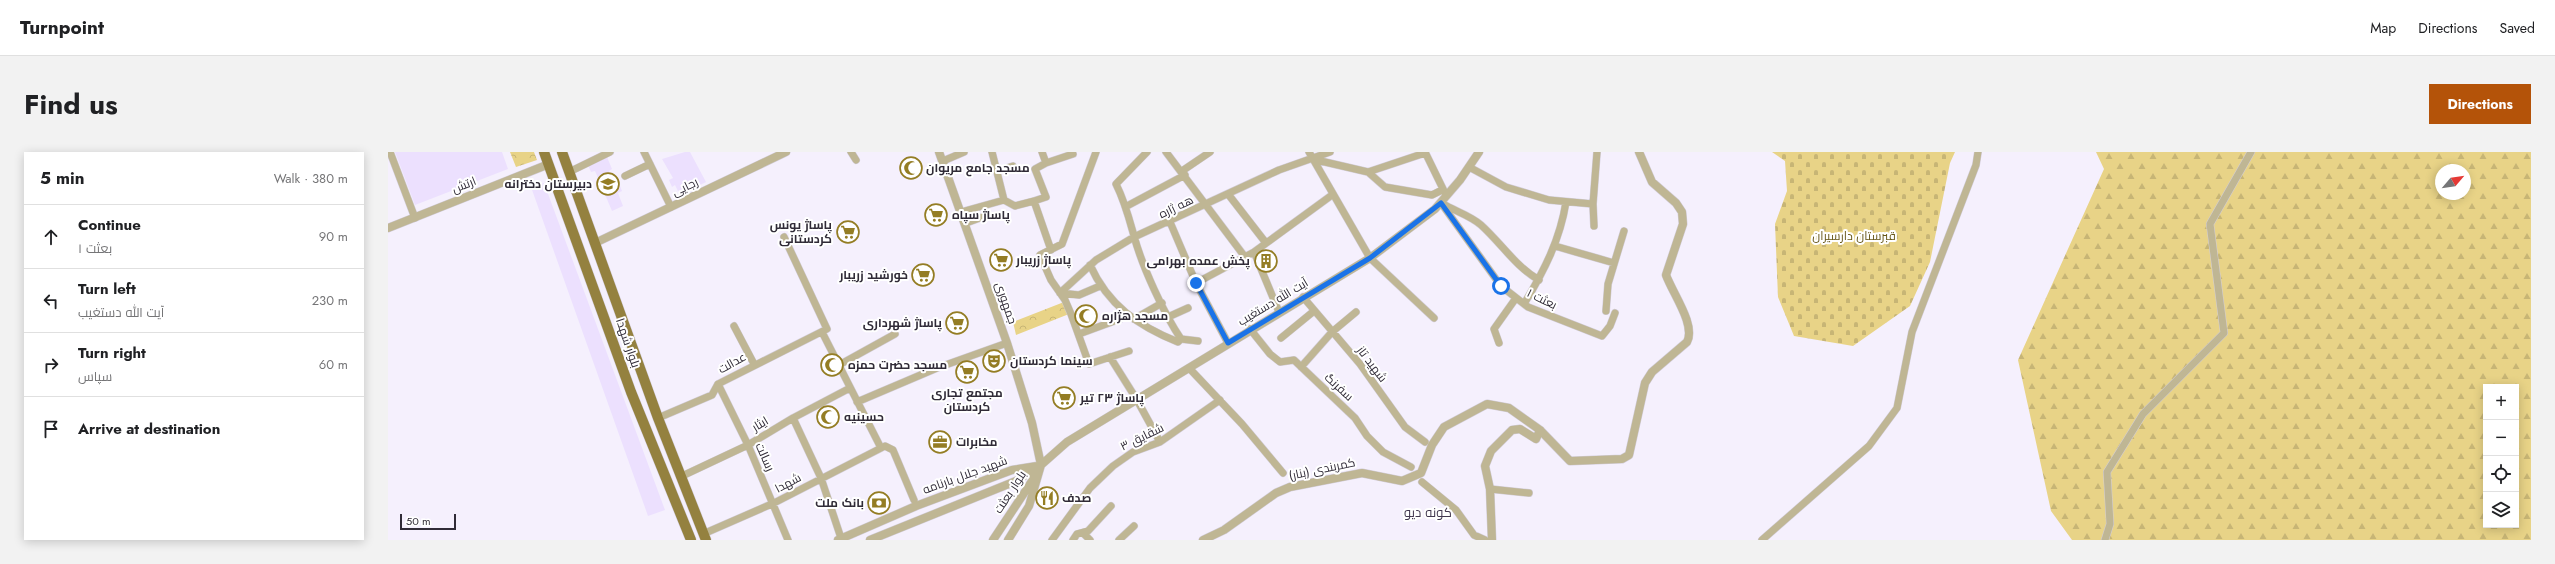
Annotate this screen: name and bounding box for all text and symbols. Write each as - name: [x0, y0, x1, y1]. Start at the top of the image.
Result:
- text: Turnpoint: [20, 14, 104, 41]
- text: Map: [2370, 18, 2396, 38]
- text: Directions: [2418, 18, 2478, 38]
- text: Saved: [2500, 18, 2535, 38]
- text: Find us: [24, 84, 118, 125]
- button: Directions: [2429, 84, 2531, 124]
- mosque icon: مسجد جامع مریوان: [898, 155, 924, 181]
- place label: مسجد جامع مریوان: [926, 159, 1030, 177]
- north arrow: [2435, 164, 2471, 200]
- text: 5 min: [40, 166, 84, 190]
- text: Walk · 380 m: [274, 169, 348, 188]
- school or university icon: دبیرستان دخترانه: [595, 171, 621, 197]
- street label: ارتش: [449, 172, 479, 198]
- street label: رجایی: [669, 173, 701, 201]
- place label: دبیرستان دخترانه: [505, 175, 592, 193]
- street label: هه ژاره: [1156, 191, 1196, 223]
- supermarket icon: پاساژ سپاه: [923, 202, 949, 228]
- place label: پاساژ سپاه: [952, 206, 1011, 224]
- text: Continue: [78, 214, 141, 236]
- place label: پاساژ یونس کردستانی: [770, 216, 833, 248]
- supermarket icon: پاساژ یونس کردستانی: [835, 219, 861, 245]
- icon: ahead: [40, 226, 62, 248]
- text: 90 m: [319, 227, 348, 246]
- park label: قبرستان دارسیران: [1812, 227, 1896, 245]
- text: بعثت ۱: [78, 239, 112, 258]
- supermarket icon: پاساژ زریبار: [988, 247, 1014, 273]
- building icon: پخش عمده بهرامی: [1253, 248, 1279, 274]
- place label: پاساژ زریبار: [1015, 251, 1072, 269]
- place label: پخش عمده بهرامی: [1146, 252, 1251, 270]
- supermarket icon: خورشید زریبار: [910, 262, 936, 288]
- place label: خورشید زریبار: [838, 266, 908, 284]
- street label: آیت الله دستغیب: [1234, 273, 1312, 330]
- route end: [1187, 274, 1205, 292]
- route start: [1492, 277, 1510, 295]
- text: Turn left: [78, 278, 136, 300]
- street label: جمهوری: [990, 279, 1022, 327]
- street label: بعثت ۱: [1524, 284, 1560, 314]
- icon: left: [40, 290, 62, 312]
- text: 230 m: [312, 291, 348, 310]
- text: آیت الله دستغیب: [78, 303, 164, 322]
- mosque icon: مسجد هژاره: [1073, 303, 1099, 329]
- place label: مسجد هژاره: [1102, 307, 1168, 325]
- supermarket icon: پاساژ شهرداری: [944, 310, 970, 336]
- place label: پاساژ شهرداری: [863, 314, 943, 332]
- street label: بلوار شهدا: [611, 316, 645, 370]
- street label: شهید تاز: [1352, 341, 1392, 386]
- text: Turn right: [78, 342, 146, 364]
- street label: عدالت: [715, 348, 749, 378]
- theatre icon: سینما کردستان: [981, 348, 1007, 374]
- mosque icon: مسجد حضرت حمزه: [819, 352, 845, 378]
- place label: سینما کردستان: [1010, 352, 1093, 370]
- icon: right: [40, 354, 62, 376]
- text: 60 m: [319, 355, 348, 374]
- place label: مسجد حضرت حمزه: [848, 356, 947, 374]
- supermarket icon: مجتمع تجاری کردستان: [954, 359, 980, 385]
- text: سپاس: [78, 367, 112, 386]
- street label: سفرنگ: [1320, 369, 1358, 405]
- place label: مجتمع تجاری کردستان: [931, 384, 1003, 416]
- map controls: [2483, 384, 2519, 528]
- button: +: [2483, 384, 2519, 420]
- supermarket icon: پاساژ ۲۳ تیر: [1051, 385, 1077, 411]
- place label: پاساژ ۲۳ تیر: [1079, 389, 1144, 407]
- mosque icon: حسینیه: [815, 404, 841, 430]
- place label: حسینیه: [844, 408, 884, 426]
- street label: ایثار: [747, 412, 772, 437]
- icon: arrive: [40, 418, 62, 440]
- text: Arrive at destination: [78, 418, 220, 440]
- street label: شقایق ۳: [1117, 419, 1167, 455]
- button: −: [2483, 420, 2519, 456]
- office icon: مخابرات: [927, 429, 953, 455]
- place label: مخابرات: [956, 433, 997, 451]
- street label: رسالت: [751, 440, 779, 474]
- street label: شهید جلال بارنامه: [920, 451, 1010, 499]
- street label: کمربندی (بنار): [1287, 453, 1357, 485]
- button: locate: [2483, 456, 2519, 492]
- street label: بلوار بعثت: [989, 467, 1031, 517]
- street label: شهدا: [772, 469, 804, 497]
- restaurant icon: صدف: [1034, 485, 1060, 511]
- place label: صدف: [1062, 489, 1091, 507]
- bank icon: بانک ملت: [866, 490, 892, 516]
- button: layers: [2483, 492, 2519, 528]
- place label: بانک ملت: [815, 494, 864, 512]
- district label: کونه دیو: [1404, 503, 1452, 522]
- scale bar: [400, 512, 456, 531]
- text: 50 m: [406, 513, 431, 529]

